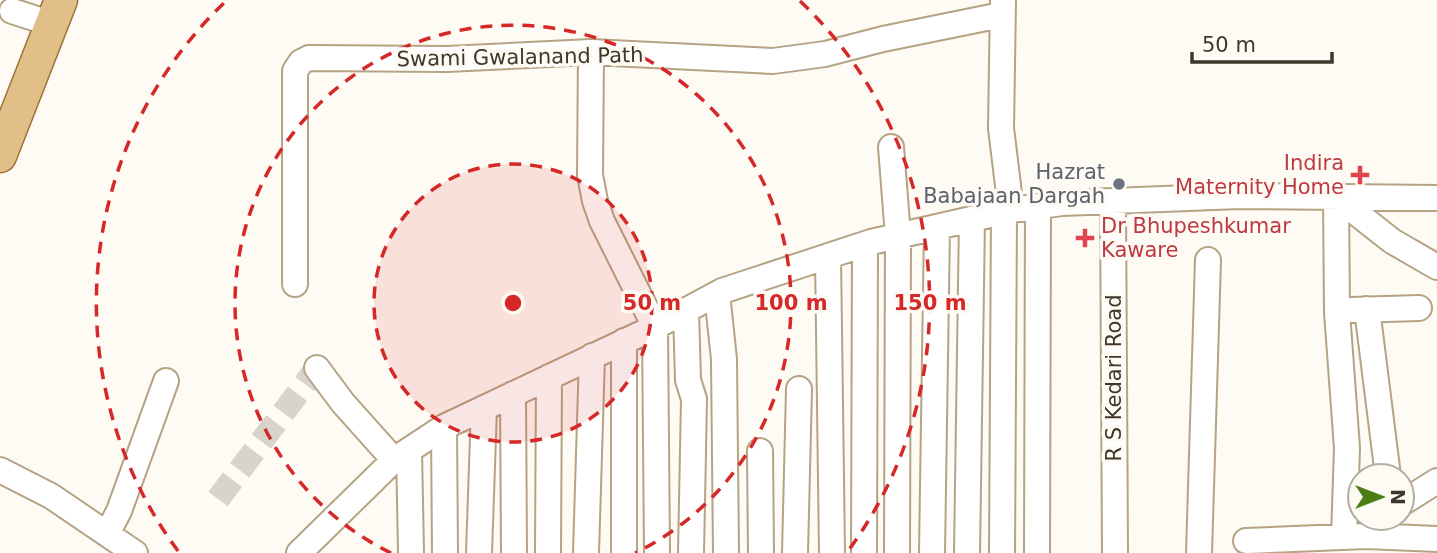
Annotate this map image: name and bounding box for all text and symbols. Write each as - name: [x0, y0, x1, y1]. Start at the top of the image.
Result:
- scale bar: [1192, 21, 1332, 65]
- text: 50 m: [1202, 33, 1256, 57]
- street label: Swami Gwalanand Path: [396, 43, 644, 71]
- place label: Indira Maternity Home: [1175, 151, 1344, 199]
- place label: Hazrat Babajaan Dargah: [923, 160, 1105, 208]
- marker: Indira Maternity Home: [1350, 165, 1370, 185]
- marker: Hazrat Babajaan Dargah: [1111, 176, 1127, 192]
- place label: Dr Bhupeshkumar Kaware: [1101, 214, 1291, 262]
- marker: Dr Bhupeshkumar Kaware: [1075, 228, 1095, 248]
- centre of rings: [501, 291, 525, 315]
- text: 50 m: [623, 291, 681, 315]
- text: 100 m: [754, 291, 828, 315]
- text: 150 m: [893, 291, 967, 315]
- street label: R S Kedari Road: [1102, 295, 1126, 461]
- north arrow: [1346, 462, 1416, 532]
- text: N: [1387, 489, 1409, 505]

